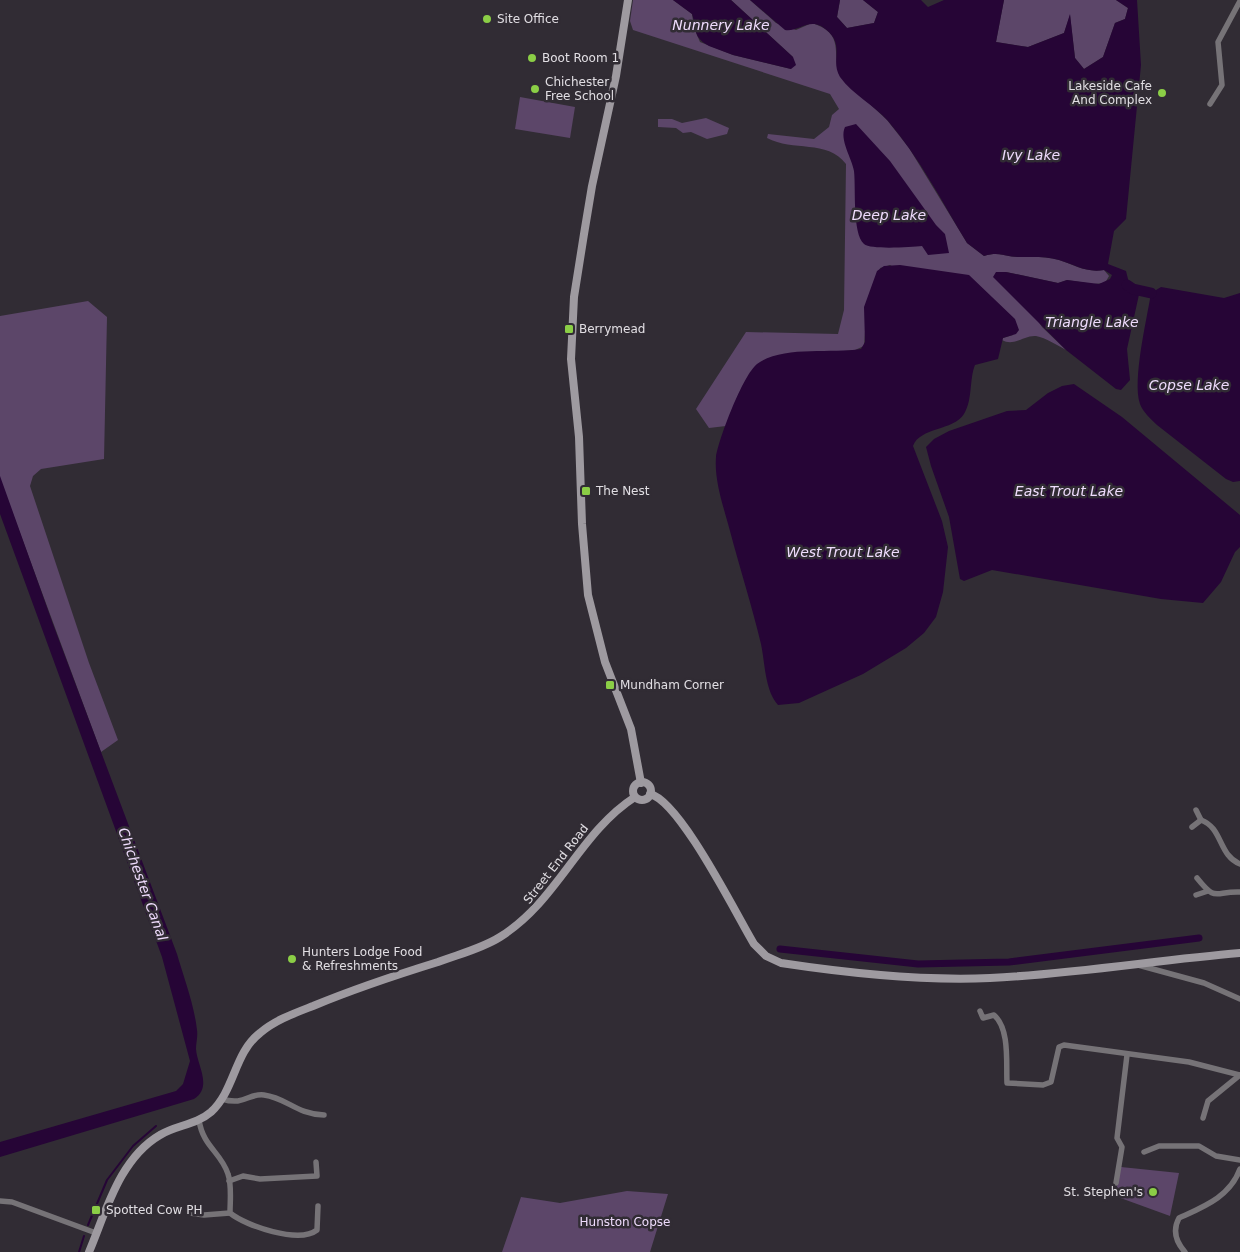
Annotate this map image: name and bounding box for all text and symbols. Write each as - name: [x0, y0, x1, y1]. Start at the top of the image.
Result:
- place label: Site Office: [497, 12, 559, 26]
- marker: Site Office: [481, 13, 493, 25]
- water label: Nunnery Lake: [672, 17, 770, 33]
- place label: Boot Room 1: [542, 51, 619, 65]
- marker: Boot Room 1: [526, 52, 538, 64]
- place label: Chichester Free School: [545, 75, 614, 103]
- place label: Lakeside Cafe And Complex: [1068, 79, 1152, 107]
- marker: Chichester Free School: [529, 83, 541, 95]
- marker: Lakeside Cafe And Complex: [1156, 87, 1168, 99]
- water label: Ivy Lake: [1002, 147, 1060, 163]
- water label: Deep Lake: [852, 207, 926, 223]
- water label: Triangle Lake: [1045, 314, 1139, 330]
- place label: Berrymead: [579, 322, 645, 336]
- marker: Berrymead: [563, 323, 575, 335]
- water label: Copse Lake: [1149, 377, 1229, 393]
- water label: East Trout Lake: [1015, 483, 1123, 499]
- place label: The Nest: [595, 484, 650, 498]
- marker: The Nest: [580, 485, 592, 497]
- water label: West Trout Lake: [786, 544, 900, 560]
- place label: Mundham Corner: [620, 678, 724, 692]
- marker: Mundham Corner: [604, 679, 616, 691]
- street label: Street End Road: [521, 821, 591, 907]
- water label: Chichester Canal: [115, 825, 171, 943]
- place label: Hunters Lodge Food & Refreshments: [302, 945, 422, 973]
- marker: Hunters Lodge Food & Refreshments: [286, 953, 298, 965]
- place label: St. Stephen's: [1064, 1185, 1143, 1199]
- marker: St. Stephen's: [1147, 1186, 1159, 1198]
- place label: Spotted Cow PH: [106, 1203, 202, 1217]
- marker: Spotted Cow PH: [90, 1204, 102, 1216]
- park label: Hunston Copse: [580, 1215, 670, 1229]

